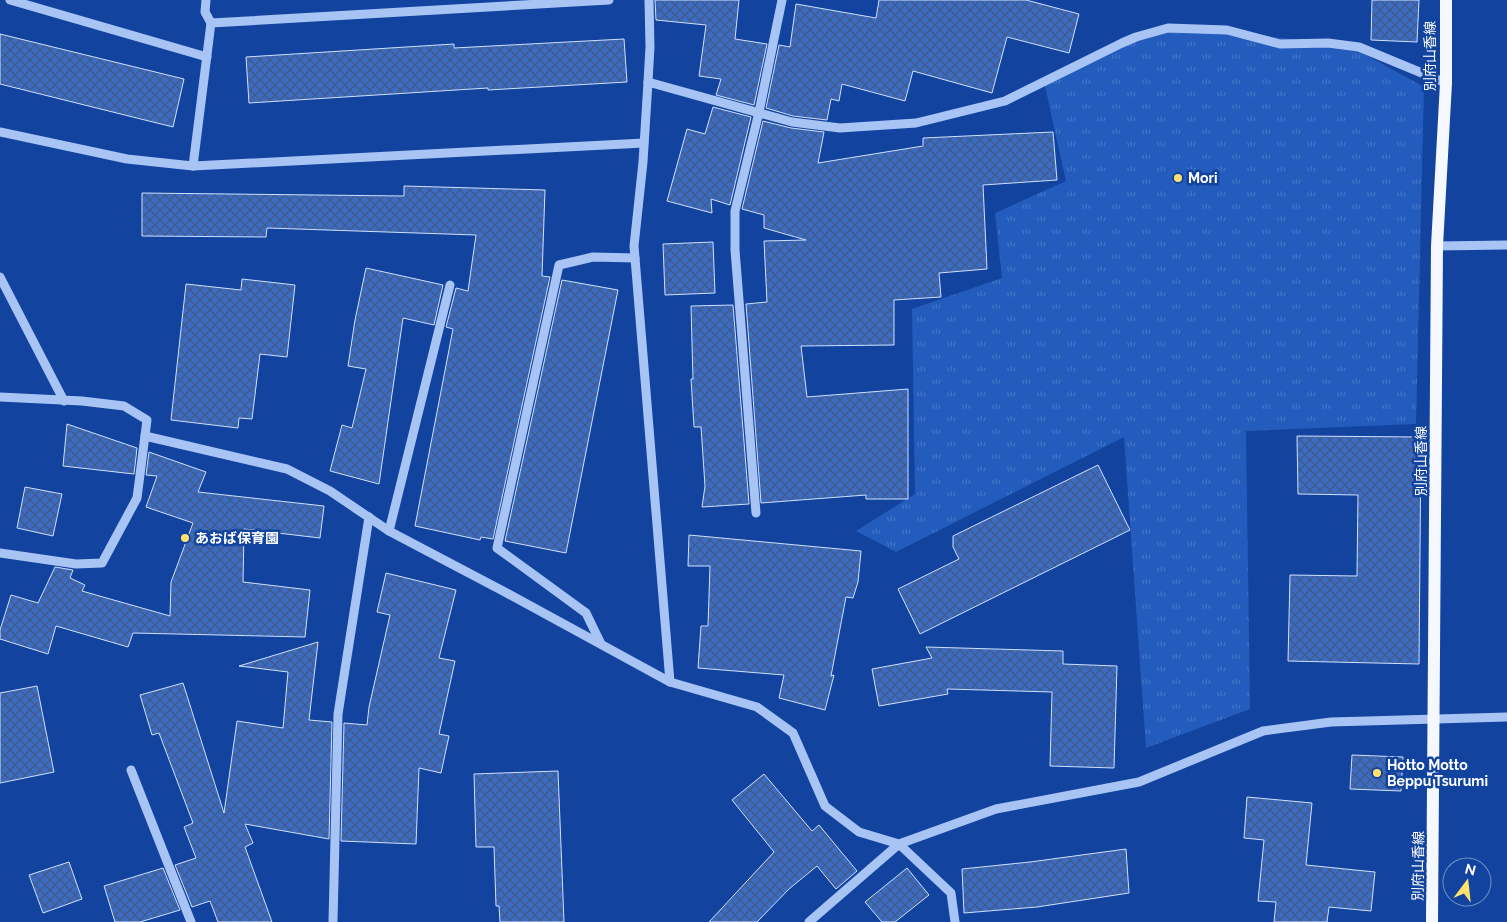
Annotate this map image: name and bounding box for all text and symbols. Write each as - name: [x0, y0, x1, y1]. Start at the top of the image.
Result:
- street label: 別府山香線: [1422, 21, 1438, 91]
- place label: Mori: [1188, 170, 1217, 186]
- marker: Mori: [1172, 172, 1184, 184]
- street label: 別府山香線: [1413, 426, 1429, 496]
- place label: あおば保育園: [195, 530, 279, 546]
- marker: あおば保育園: [179, 532, 191, 544]
- place label: Hotto Motto Beppu Tsurumi: [1387, 757, 1488, 789]
- marker: Hotto Motto Beppu Tsurumi: [1371, 767, 1383, 779]
- street label: 別府山香線: [1409, 831, 1427, 901]
- north arrow: [1442, 857, 1492, 907]
- text: N: [1463, 860, 1478, 879]

